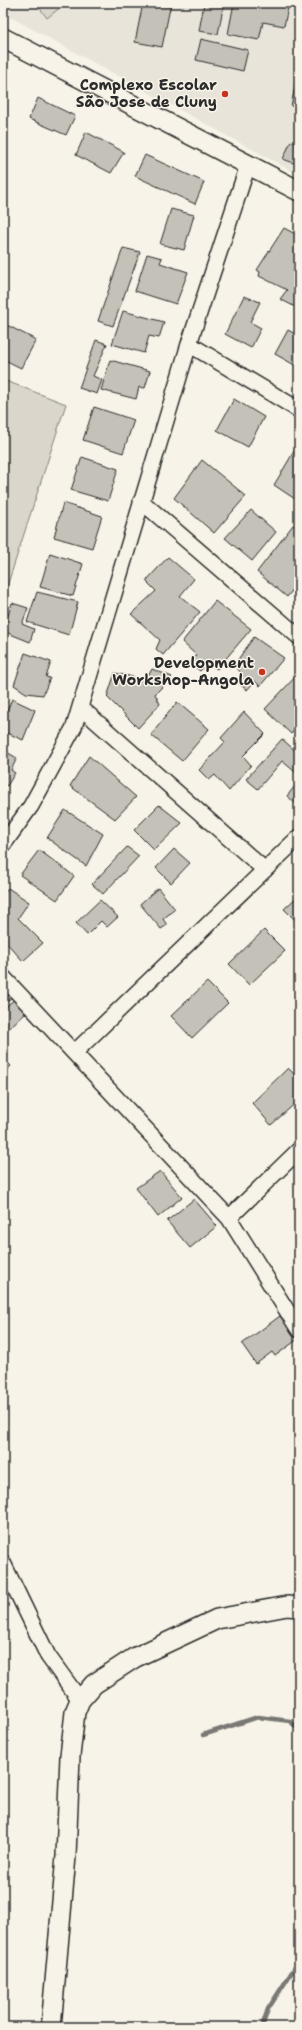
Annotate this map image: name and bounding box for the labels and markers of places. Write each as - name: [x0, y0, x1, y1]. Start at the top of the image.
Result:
- place label: Complexo Escolar São Jose de Cluny: [76, 75, 217, 112]
- marker: Complexo Escolar São Jose de Cluny: [220, 89, 230, 99]
- place label: Development Workshop-Angola: [112, 653, 255, 690]
- marker: Development Workshop-Angola: [257, 667, 267, 677]

